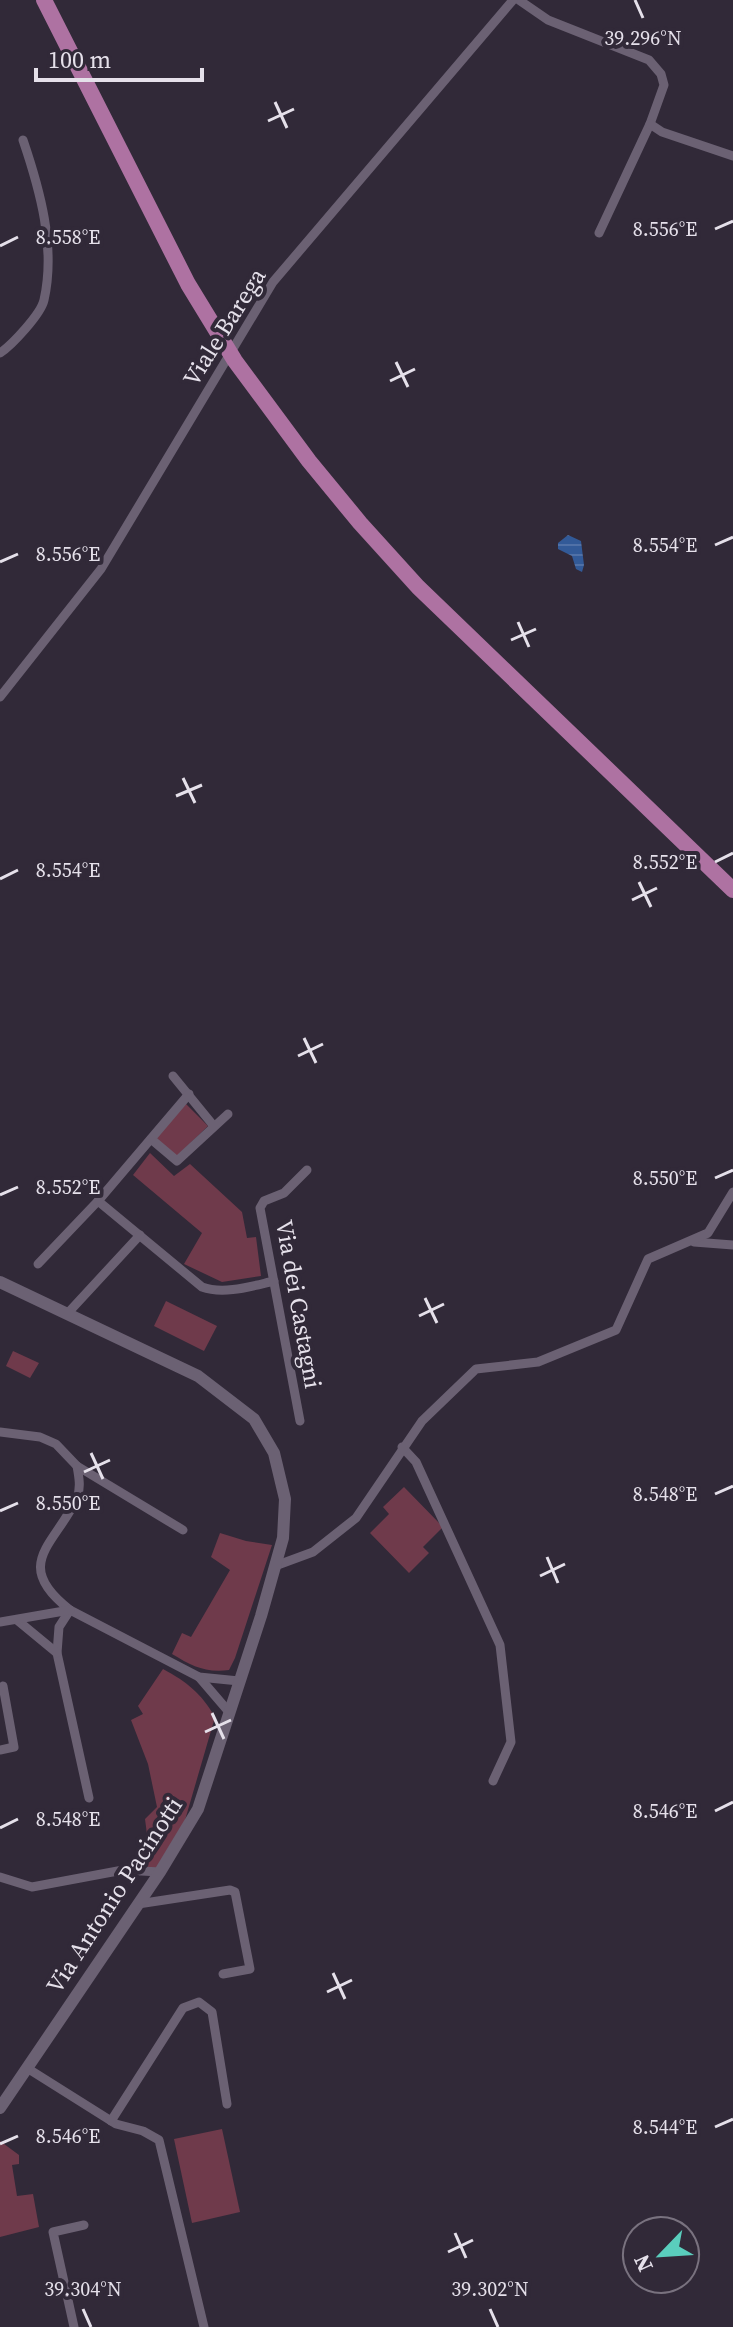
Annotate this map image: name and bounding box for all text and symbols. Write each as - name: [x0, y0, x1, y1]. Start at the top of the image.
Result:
- text: 39.296°N: [604, 24, 682, 52]
- scale bar: [36, 32, 202, 82]
- text: 100 m: [48, 43, 111, 76]
- text: 8.556°E: [633, 215, 697, 243]
- text: 8.558°E: [36, 223, 100, 251]
- street label: Viale Barega: [175, 261, 274, 392]
- text: 8.554°E: [633, 531, 697, 559]
- text: 8.556°E: [36, 540, 100, 568]
- text: 8.552°E: [633, 848, 697, 876]
- text: 8.554°E: [36, 856, 100, 884]
- text: 8.550°E: [633, 1164, 697, 1192]
- text: 8.552°E: [36, 1173, 100, 1201]
- street label: Via dei Castagni: [268, 1217, 330, 1391]
- text: 8.548°E: [633, 1480, 697, 1508]
- text: 8.550°E: [36, 1489, 100, 1517]
- street label: Via Antonio Pacinotti: [38, 1790, 190, 2000]
- text: 8.546°E: [633, 1797, 697, 1825]
- text: 8.548°E: [36, 1805, 100, 1833]
- text: 8.544°E: [633, 2113, 697, 2141]
- text: 8.546°E: [36, 2122, 100, 2150]
- north arrow: [621, 2215, 701, 2295]
- text: N: [626, 2250, 660, 2277]
- text: 39.304°N: [44, 2275, 122, 2303]
- text: 39.302°N: [451, 2275, 529, 2303]

